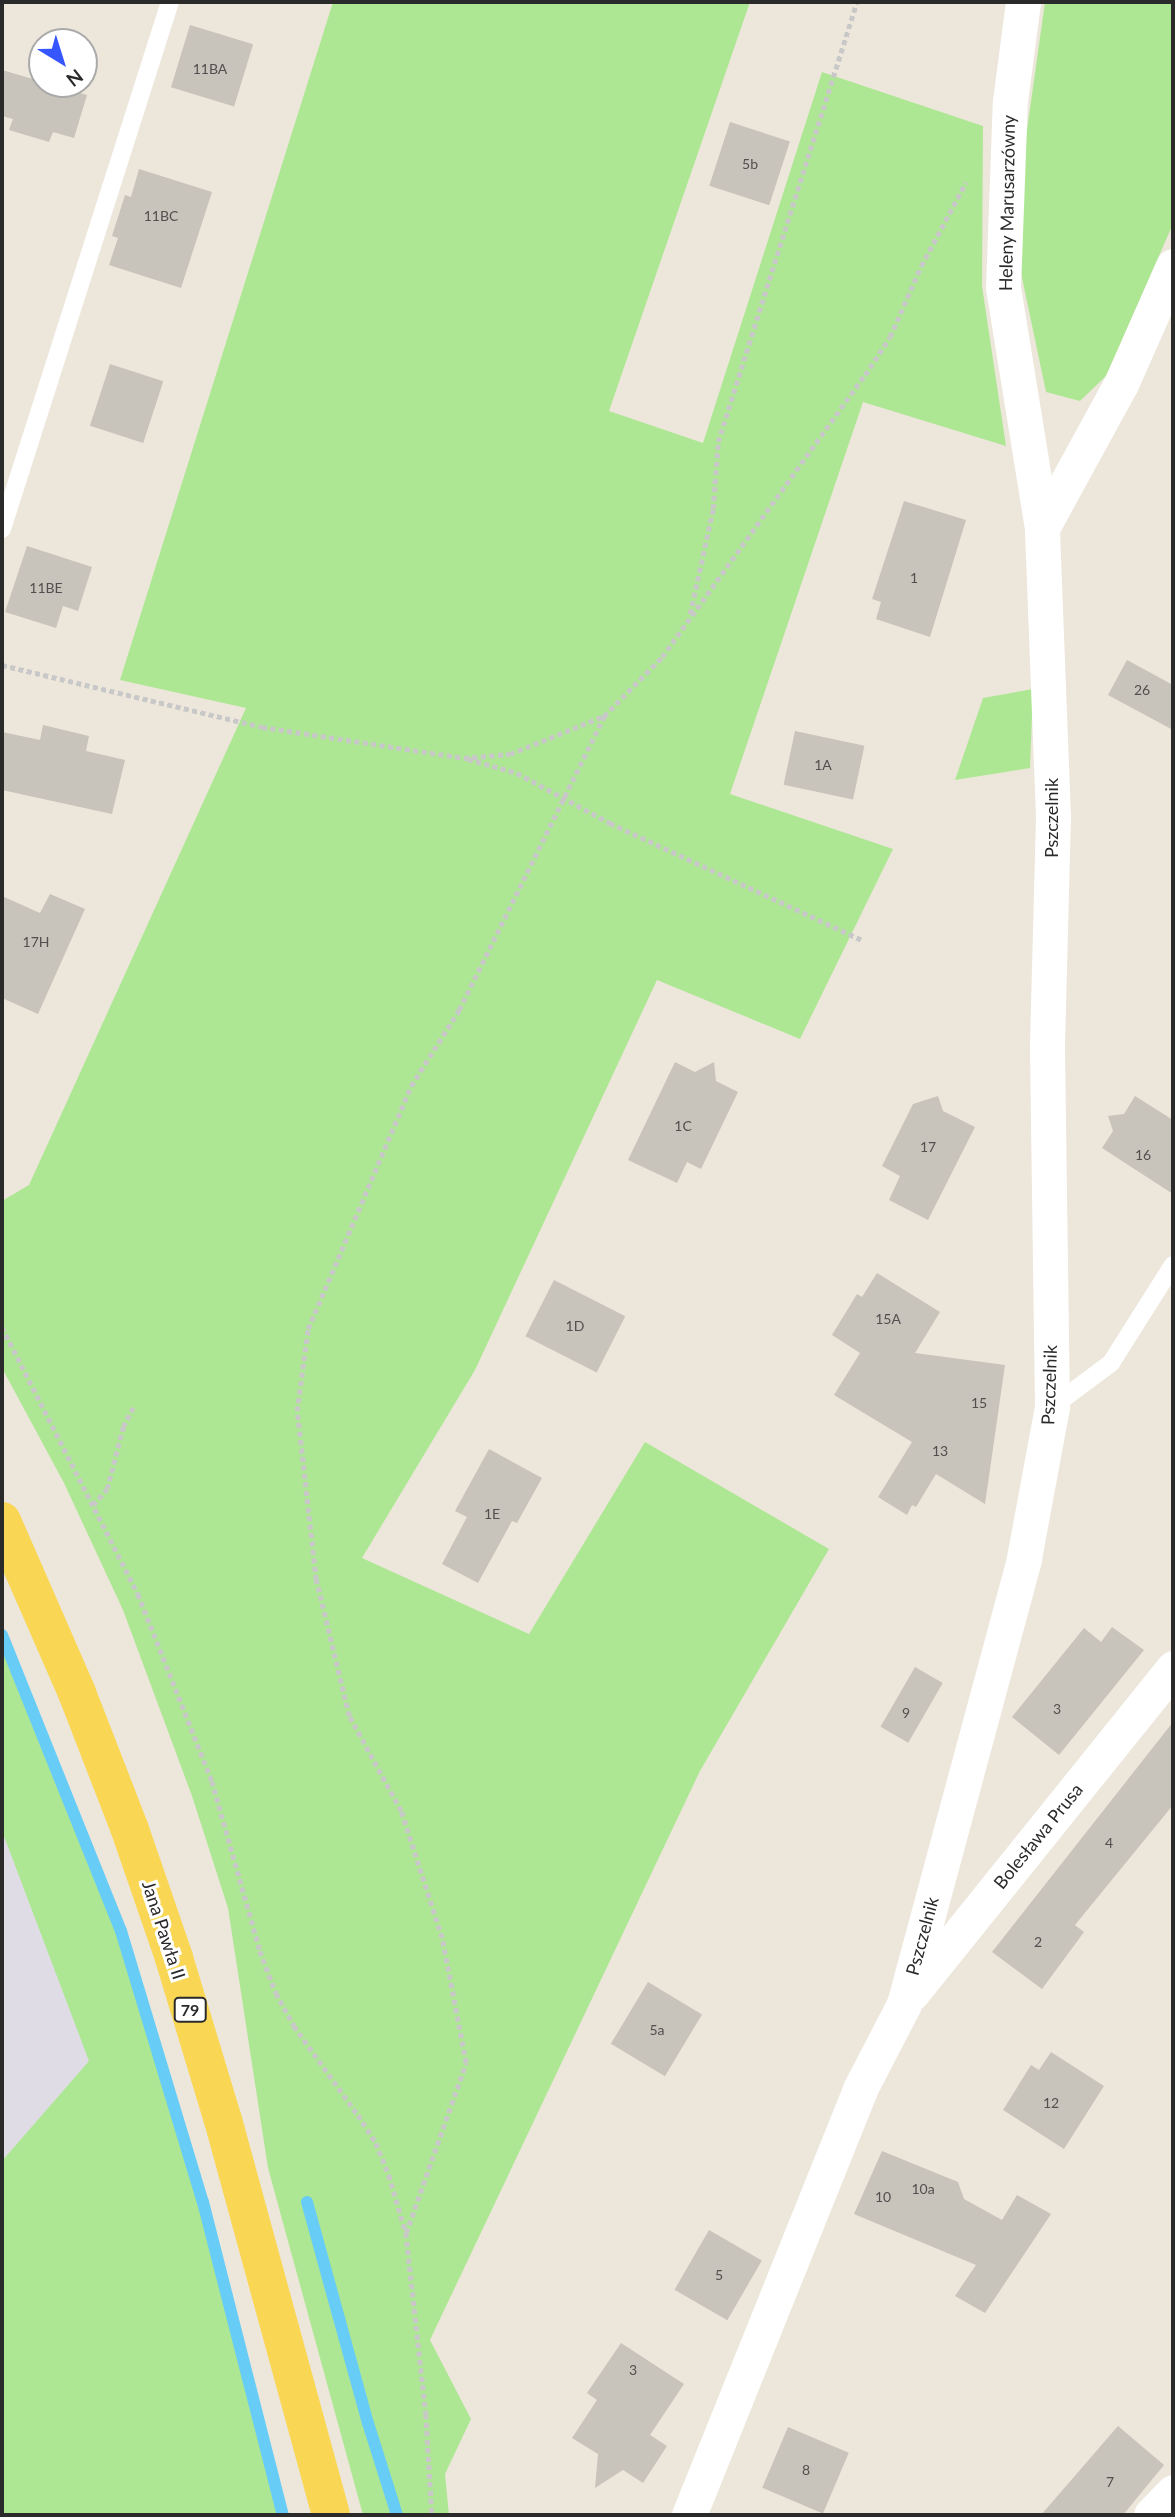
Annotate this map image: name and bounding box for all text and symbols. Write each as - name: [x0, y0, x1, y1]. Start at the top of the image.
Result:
- north arrow: [28, 28, 98, 98]
- house number: 11BA: [193, 61, 227, 77]
- text: N: [62, 65, 88, 92]
- street label: Heleny Marusarzówny: [995, 114, 1019, 292]
- house number: 5b: [742, 156, 758, 172]
- house number: 11BC: [144, 208, 178, 224]
- house number: 1: [910, 570, 918, 586]
- house number: 11BE: [29, 580, 63, 596]
- house number: 26: [1134, 682, 1150, 698]
- house number: 1A: [814, 757, 832, 773]
- street label: Pszczelnik: [1040, 778, 1062, 858]
- house number: 17H: [23, 934, 49, 950]
- house number: 1C: [674, 1118, 692, 1134]
- house number: 17: [920, 1139, 936, 1155]
- house number: 16: [1135, 1147, 1151, 1163]
- house number: 15A: [875, 1311, 901, 1327]
- house number: 1D: [566, 1318, 584, 1334]
- street label: Pszczelnik: [1037, 1345, 1061, 1425]
- house number: 15: [971, 1395, 987, 1411]
- house number: 13: [932, 1443, 948, 1459]
- house number: 1E: [484, 1506, 500, 1522]
- house number: 3: [1053, 1701, 1061, 1717]
- house number: 9: [902, 1705, 910, 1721]
- street label: Bolesława Prusa: [989, 1779, 1087, 1893]
- house number: 4: [1105, 1835, 1113, 1851]
- street label: Jana Pawła II: [138, 1878, 190, 1982]
- street label: Pszczelnik: [901, 1894, 943, 1978]
- house number: 2: [1034, 1934, 1042, 1950]
- road number: 79: [172, 1998, 208, 2022]
- house number: 5a: [649, 2022, 665, 2038]
- house number: 12: [1043, 2095, 1059, 2111]
- house number: 10a: [911, 2181, 935, 2197]
- house number: 10: [875, 2189, 891, 2205]
- house number: 5: [715, 2267, 723, 2283]
- house number: 3: [629, 2362, 637, 2378]
- house number: 8: [802, 2462, 810, 2478]
- house number: 7: [1106, 2474, 1114, 2490]

